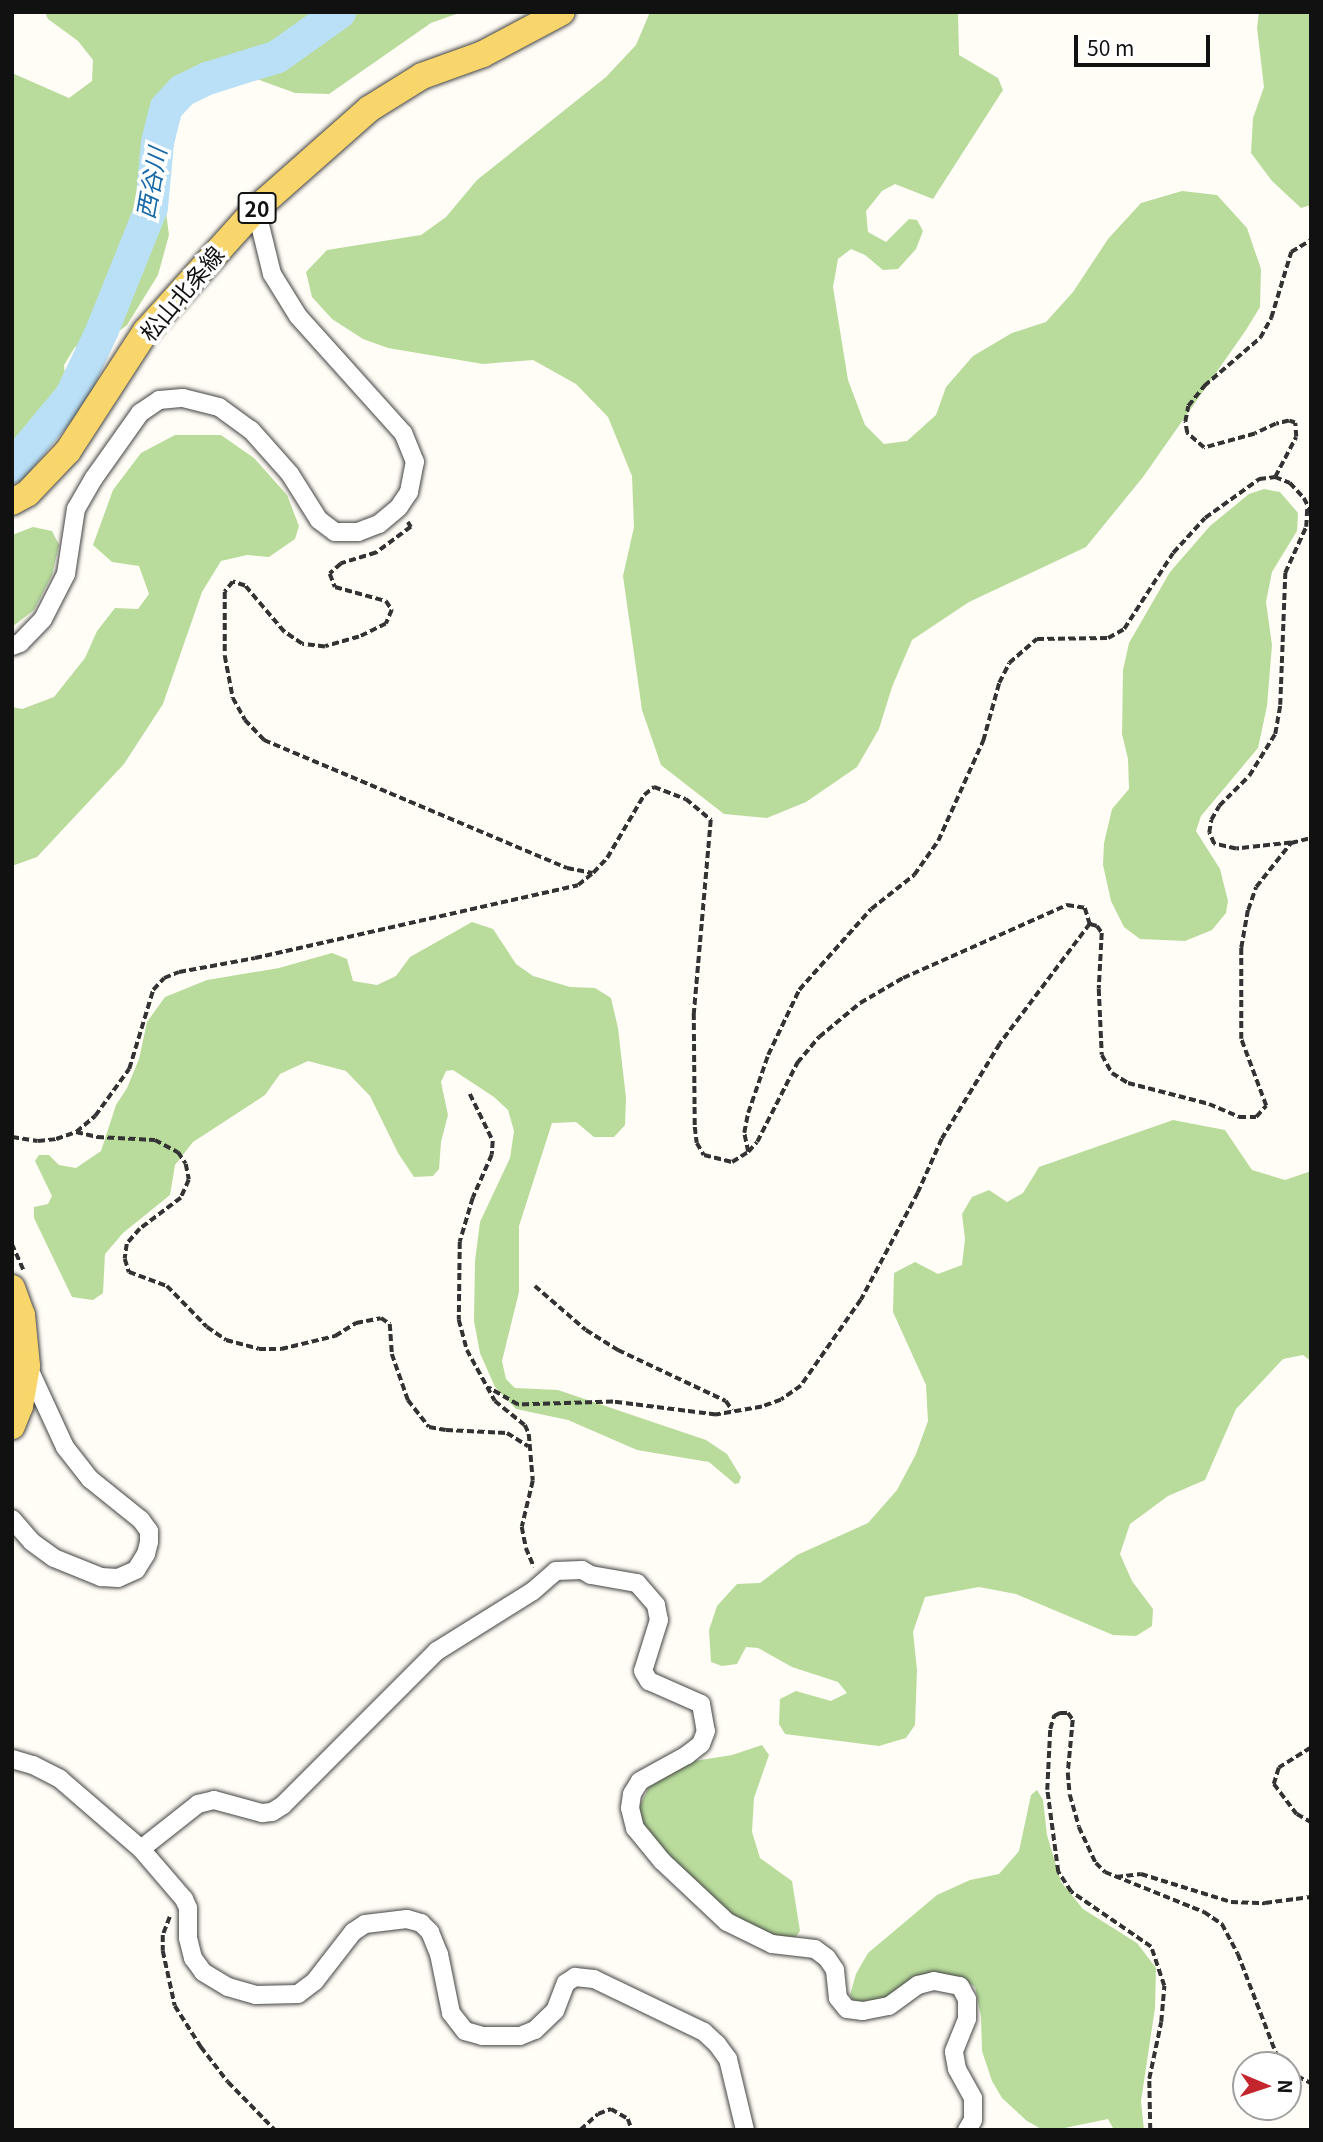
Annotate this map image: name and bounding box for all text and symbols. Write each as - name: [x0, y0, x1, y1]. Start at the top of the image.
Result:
- scale bar: [1078, 21, 1214, 65]
- text: 50 m: [1087, 32, 1134, 62]
- water label: 西谷川: [130, 145, 170, 221]
- road number: 20: [236, 190, 278, 226]
- street label: 松山北条線: [133, 240, 229, 346]
- north arrow: [1232, 2051, 1302, 2121]
- text: N: [1273, 2079, 1300, 2094]

